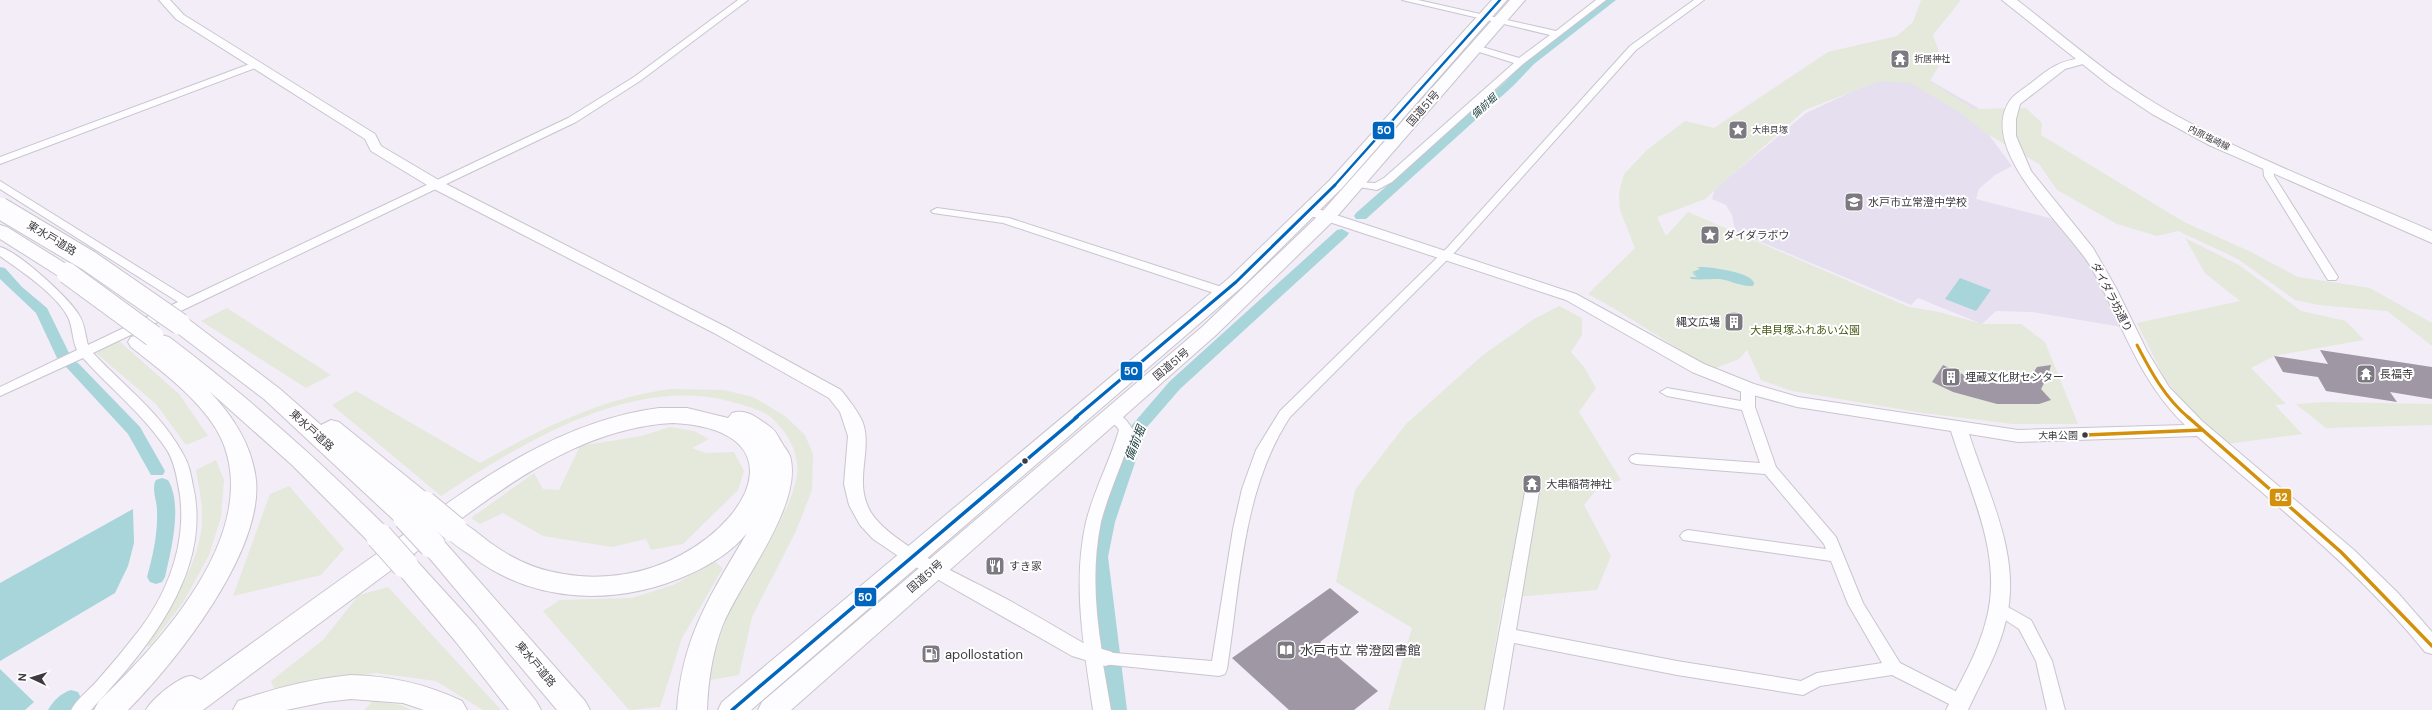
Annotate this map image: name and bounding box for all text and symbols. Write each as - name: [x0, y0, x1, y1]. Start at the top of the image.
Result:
- temple icon: 折居神社: [1889, 48, 1911, 70]
- place label: 折居神社: [1914, 53, 1950, 65]
- street label: 国道51号: [1404, 87, 1442, 129]
- water label: 備前堀: [1469, 90, 1501, 121]
- place icon: 大串貝塚: [1727, 119, 1749, 141]
- line badge: 50: [1372, 121, 1395, 140]
- text: 50: [1377, 123, 1392, 137]
- street label: 内原塩崎線: [2186, 123, 2233, 154]
- place label: 大串貝塚: [1752, 124, 1788, 136]
- school or university icon: 水戸市立常澄中学校: [1843, 191, 1865, 213]
- place label: 水戸市立常澄中学校: [1868, 195, 1967, 209]
- street label: 東水戸道路: [25, 218, 79, 258]
- place icon: ダイダラボウ: [1699, 224, 1721, 246]
- place label: ダイダラボウ: [1724, 228, 1790, 242]
- street label: ダイダラ坊通り: [2088, 260, 2136, 334]
- building icon: 縄文広場: [1723, 311, 1745, 333]
- place label: 縄文広場: [1676, 315, 1720, 329]
- park label: 大串貝塚ふれあい公園: [1750, 323, 1860, 337]
- street label: 国道51号: [1150, 345, 1192, 383]
- line badge: 50: [1120, 361, 1143, 381]
- temple icon: 長福寺: [2355, 363, 2377, 385]
- text: 50: [1124, 364, 1139, 378]
- building icon: 埋蔵文化財センター: [1940, 366, 1962, 388]
- place label: 長福寺: [2380, 367, 2413, 381]
- place label: 埋蔵文化財センター: [1965, 370, 2064, 384]
- street label: 東水戸道路: [287, 406, 337, 454]
- water label: 備前堀: [1121, 421, 1150, 463]
- place label: 大串公園: [2038, 429, 2078, 442]
- marker: 大串公園: [2080, 430, 2090, 440]
- unlabelled marker: [1020, 456, 1030, 466]
- temple icon: 大串稲荷神社: [1521, 473, 1543, 495]
- place label: 大串稲荷神社: [1546, 477, 1612, 491]
- line badge: 52: [2269, 488, 2292, 507]
- text: 52: [2274, 490, 2288, 504]
- restaurant icon: すき家: [984, 555, 1006, 577]
- street label: 国道51号: [904, 557, 946, 595]
- place label: すき家: [1009, 559, 1042, 573]
- line badge: 50: [854, 587, 877, 607]
- text: 50: [858, 590, 873, 604]
- street label: 東水戸道路: [513, 638, 559, 690]
- library icon: 水戸市立 常澄図書館: [1275, 639, 1297, 661]
- place label: 水戸市立 常澄図書館: [1300, 642, 1420, 659]
- fuel station icon: apollostation: [920, 643, 942, 665]
- place label: apollostation: [945, 646, 1023, 663]
- north arrow: [12, 658, 52, 698]
- text: N: [15, 673, 29, 682]

